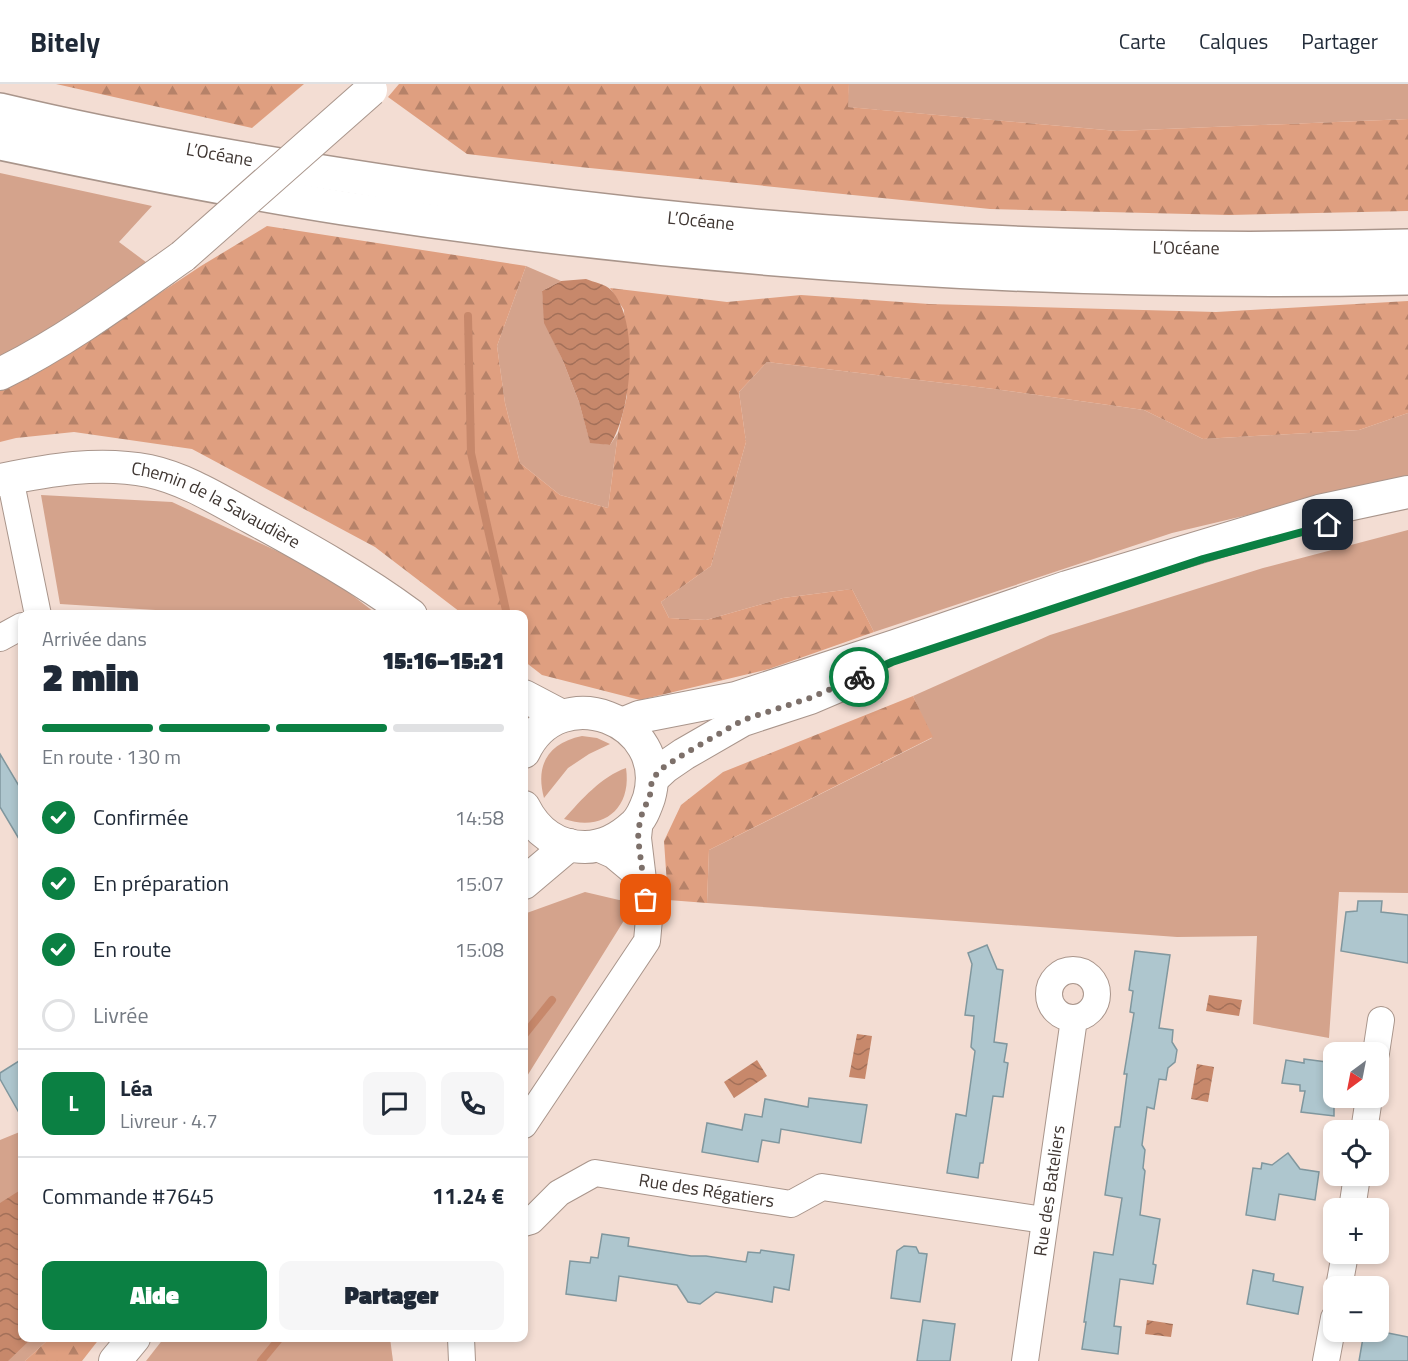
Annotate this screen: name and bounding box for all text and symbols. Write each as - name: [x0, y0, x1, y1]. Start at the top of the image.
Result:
- text: Bitely: [30, 20, 100, 63]
- text: Carte: [1119, 25, 1166, 57]
- text: Calques: [1199, 25, 1268, 57]
- text: Partager: [1301, 25, 1378, 57]
- street label: L’Océane: [184, 135, 255, 173]
- street label: L’Océane: [666, 204, 736, 237]
- street label: L’Océane: [1152, 233, 1220, 261]
- street label: Chemin de la Savaudière: [130, 454, 306, 555]
- pin: [1302, 499, 1353, 550]
- icon: home: [1311, 508, 1344, 541]
- text: Arrivée dans: [42, 623, 147, 654]
- text: 15:16–15:21: [382, 644, 504, 678]
- text: 2 min: [42, 647, 139, 706]
- courier: [829, 647, 889, 707]
- icon: bike: [843, 661, 876, 694]
- text: En route · 130 m: [42, 741, 181, 772]
- text: Confirmée: [93, 800, 189, 834]
- icon: check: [42, 801, 75, 834]
- text: 14:58: [455, 802, 504, 833]
- text: En préparation: [93, 866, 229, 900]
- icon: check: [42, 867, 75, 900]
- text: 15:07: [455, 868, 504, 899]
- pin: [620, 874, 671, 925]
- icon: bag: [629, 883, 662, 916]
- text: En route: [93, 932, 171, 966]
- icon: check: [42, 933, 75, 966]
- text: 15:08: [455, 934, 504, 965]
- text: Livrée: [93, 998, 149, 1032]
- north arrow: [1323, 1042, 1389, 1108]
- map controls: [1323, 1042, 1389, 1342]
- text: Léa: [120, 1071, 153, 1105]
- button: chat: [363, 1072, 426, 1135]
- button: phone: [441, 1072, 504, 1135]
- text: L: [68, 1086, 79, 1120]
- text: Livreur · 4.7: [120, 1105, 218, 1136]
- button: locate: [1323, 1120, 1389, 1186]
- street label: Rue des Bateliers: [1026, 1123, 1072, 1258]
- street label: Rue des Régatiers: [637, 1166, 776, 1214]
- text: Commande #7645: [42, 1179, 214, 1213]
- text: 11.24 €: [432, 1179, 504, 1213]
- button: +: [1323, 1198, 1389, 1264]
- button: Aide: [42, 1261, 267, 1330]
- button: Partager: [279, 1261, 504, 1330]
- button: −: [1323, 1276, 1389, 1342]

